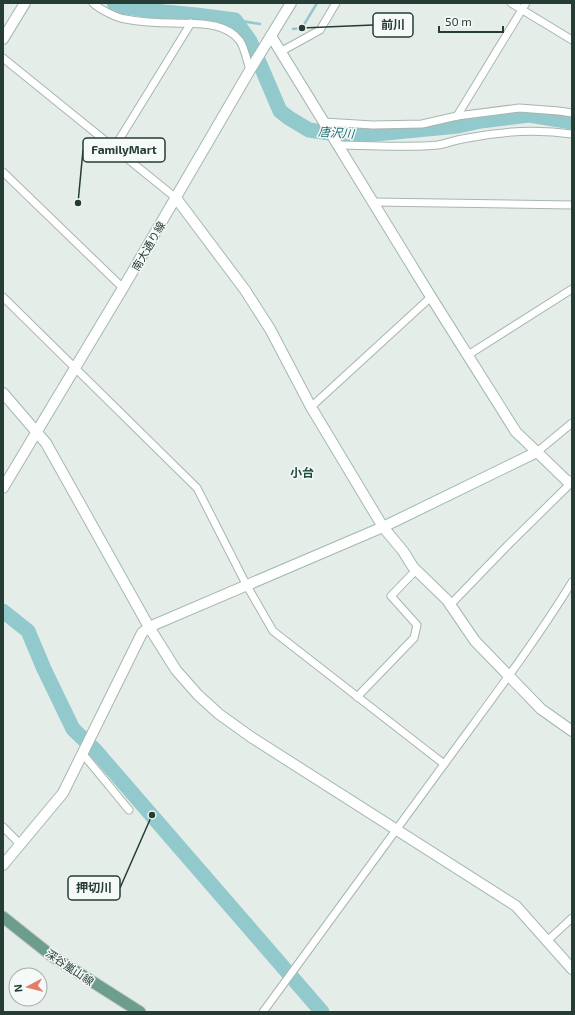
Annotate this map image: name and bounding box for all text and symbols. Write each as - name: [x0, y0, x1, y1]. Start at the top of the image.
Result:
- scale bar: [439, 8, 503, 34]
- callout: 前川: [373, 13, 413, 37]
- text: 50 m: [445, 14, 472, 28]
- text: 前川: [381, 17, 405, 31]
- water label: 唐沢川: [318, 124, 356, 140]
- callout: FamilyMart: [83, 138, 165, 162]
- text: FamilyMart: [91, 142, 157, 157]
- street label: 南大通り線: [129, 219, 167, 273]
- district label: 小台: [290, 465, 314, 479]
- callout: 押切川: [68, 876, 120, 900]
- text: 押切川: [76, 880, 112, 894]
- street label: 深谷嵐山線: [44, 946, 96, 988]
- north arrow: [8, 967, 48, 1007]
- text: N: [11, 983, 25, 993]

